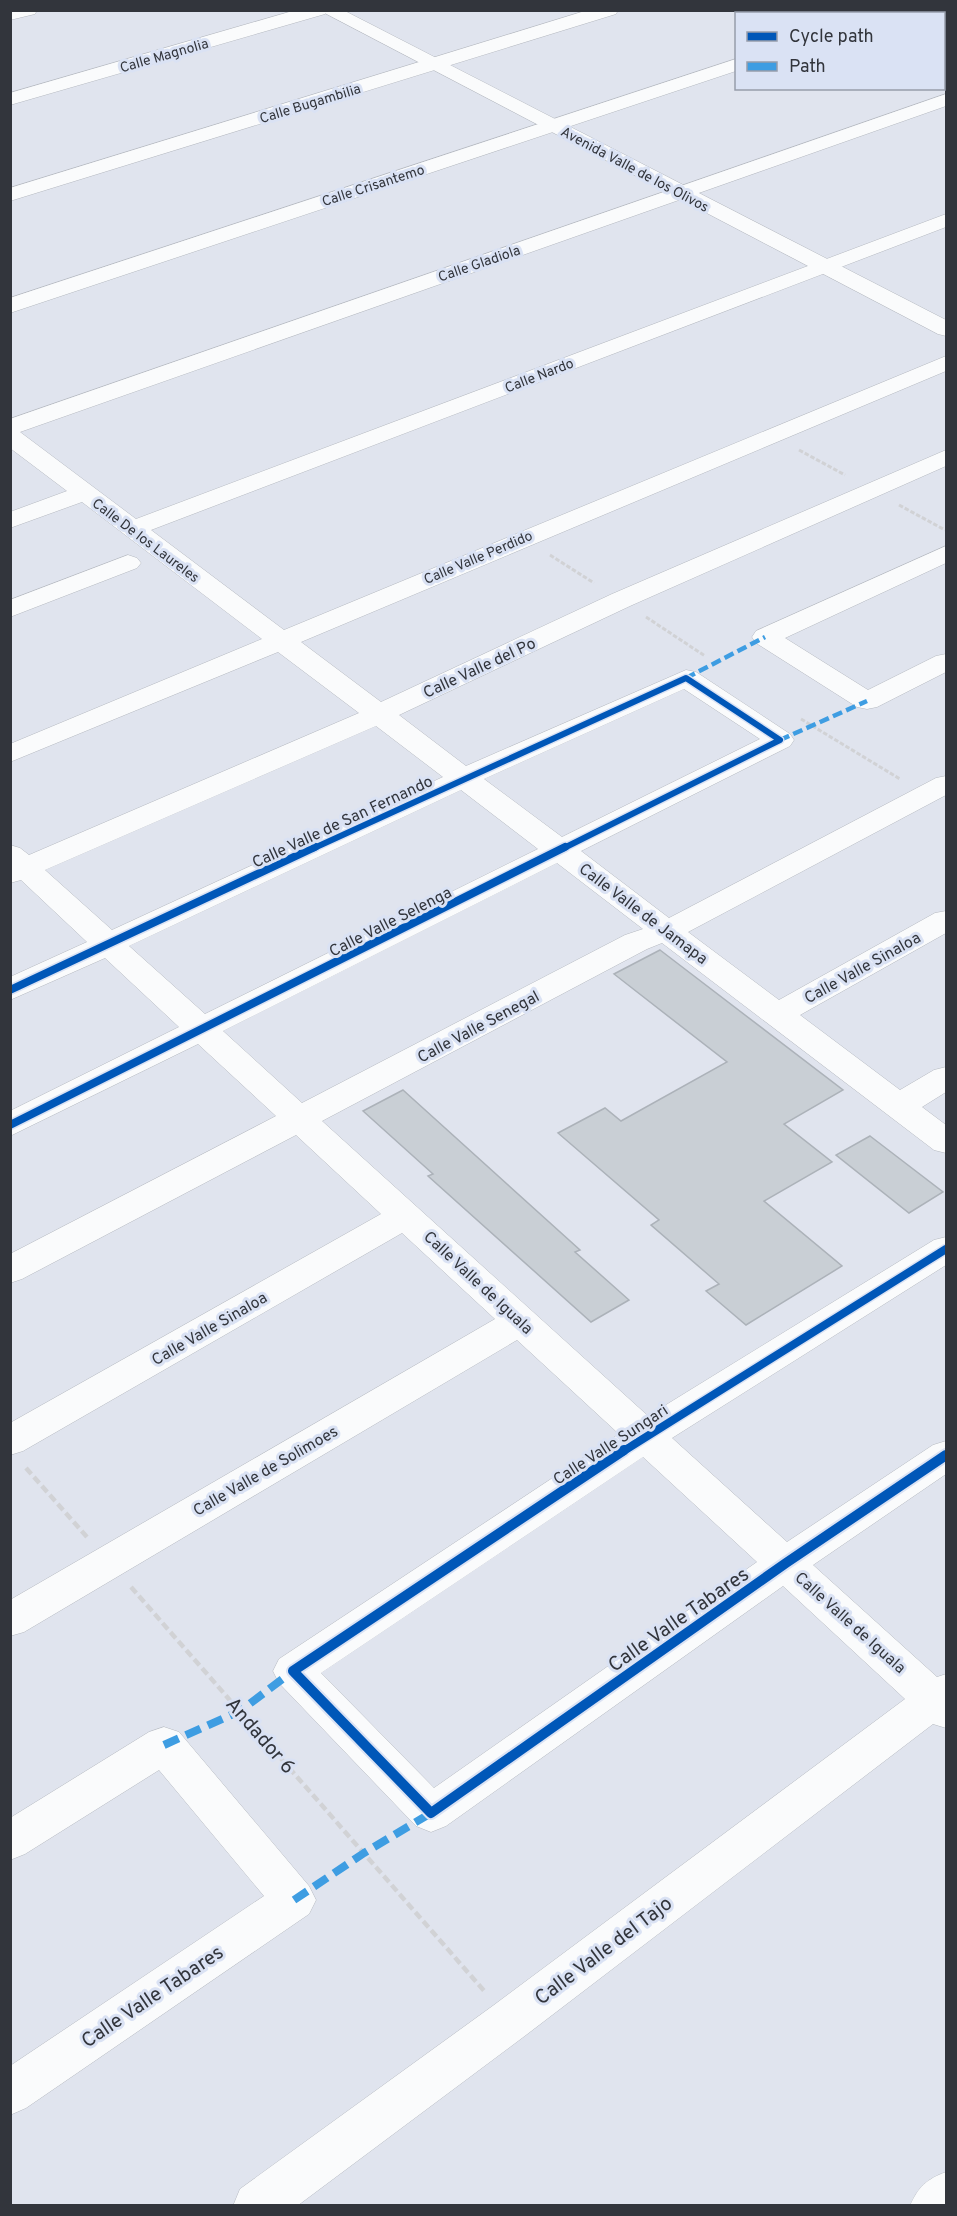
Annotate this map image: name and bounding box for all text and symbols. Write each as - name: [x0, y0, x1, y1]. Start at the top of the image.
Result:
- legend: [735, 12, 945, 90]
- text: Cycle path: [789, 26, 874, 49]
- street label: Calle Magnolia: [118, 36, 211, 77]
- text: Path: [789, 56, 826, 79]
- street label: Calle Bugambilia: [258, 81, 363, 128]
- street label: Avenida Valle de los Olivos: [557, 124, 711, 217]
- street label: Calle Crisantemo: [320, 162, 427, 211]
- street label: Calle Gladiola: [436, 242, 523, 286]
- street label: Calle Nardo: [503, 355, 577, 397]
- street label: Calle De los Laureles: [88, 495, 202, 587]
- street label: Calle Valle Perdido: [422, 528, 536, 589]
- street label: Calle Valle del Po: [420, 634, 539, 704]
- street label: Calle Valle de San Fernando: [249, 772, 436, 874]
- street label: Calle Valle de Jamapa: [574, 860, 711, 970]
- street label: Calle Valle Selenga: [326, 883, 456, 962]
- street label: Calle Valle Sinaloa: [801, 928, 925, 1009]
- street label: Calle Valle Senegal: [415, 987, 543, 1068]
- street label: Calle Valle de Iguala: [419, 1228, 537, 1339]
- street label: Calle Valle Sinaloa: [149, 1289, 271, 1371]
- street label: Calle Valle Sungari: [550, 1401, 672, 1490]
- street label: Calle Valle de Solimoes: [190, 1422, 342, 1521]
- street label: Calle Valle Tabares: [604, 1562, 755, 1679]
- street label: Calle Valle de Iguala: [790, 1568, 909, 1679]
- street label: Andador 6: [219, 1692, 300, 1780]
- street label: Calle Valle del Tajo: [530, 1891, 678, 2012]
- street label: Calle Valle Tabares: [77, 1940, 229, 2055]

